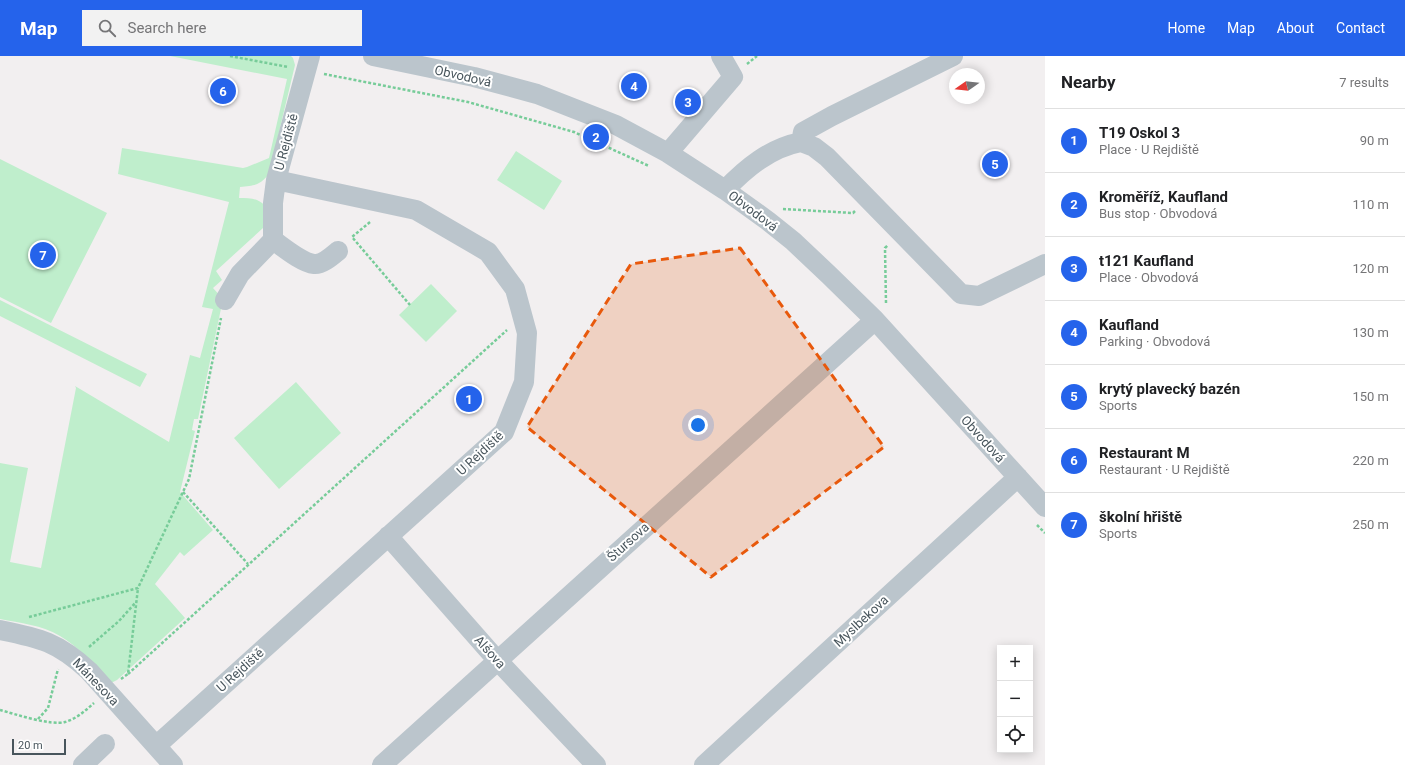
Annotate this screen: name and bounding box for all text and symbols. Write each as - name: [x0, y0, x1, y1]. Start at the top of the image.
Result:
- search box: [82, 10, 362, 46]
- text: Map: [20, 17, 58, 40]
- icon: search: [96, 17, 118, 39]
- text: Search here: [128, 19, 206, 37]
- text: Home: [1167, 20, 1205, 36]
- text: Map: [1227, 20, 1255, 36]
- text: About: [1277, 20, 1314, 36]
- text: Contact: [1336, 20, 1385, 36]
- street label: Obvodová: [433, 62, 493, 90]
- north arrow: [949, 68, 985, 104]
- pin: 4: [621, 71, 647, 101]
- text: Nearby: [1061, 72, 1116, 92]
- text: 7 results: [1339, 75, 1389, 90]
- pin: 6: [210, 76, 236, 106]
- pin: 3: [675, 87, 701, 117]
- street label: U Rejdiště: [271, 112, 301, 172]
- pin: 2: [583, 122, 609, 152]
- text: T19 Oskol 3: [1099, 124, 1180, 142]
- text: 1: [1070, 133, 1078, 148]
- text: 90 m: [1360, 133, 1389, 148]
- text: Place · U Rejdiště: [1099, 142, 1199, 157]
- pin: 5: [982, 149, 1008, 179]
- street label: Obvodová: [725, 188, 781, 234]
- text: Kroměříž, Kaufland: [1099, 188, 1228, 206]
- text: 2: [1070, 197, 1078, 212]
- text: 110 m: [1352, 197, 1389, 212]
- text: Bus stop · Obvodová: [1099, 206, 1217, 221]
- pin: 7: [30, 240, 56, 270]
- text: t121 Kaufland: [1099, 252, 1194, 270]
- text: 3: [1070, 261, 1078, 276]
- text: 120 m: [1352, 261, 1389, 276]
- text: Place · Obvodová: [1099, 270, 1199, 285]
- text: Kaufland: [1099, 316, 1159, 334]
- text: 4: [1070, 325, 1078, 340]
- text: 130 m: [1352, 325, 1389, 340]
- text: Parking · Obvodová: [1099, 334, 1210, 349]
- text: krytý plavecký bazén: [1099, 380, 1240, 398]
- pin: 1: [456, 384, 482, 414]
- text: 5: [1070, 389, 1078, 404]
- text: 150 m: [1352, 389, 1389, 404]
- text: Sports: [1099, 398, 1137, 413]
- street label: Obvodová: [958, 413, 1008, 465]
- your location: [688, 415, 708, 435]
- street label: U Rejdiště: [454, 428, 506, 478]
- text: Restaurant M: [1099, 444, 1190, 462]
- text: 6: [1070, 453, 1078, 468]
- text: 220 m: [1352, 453, 1389, 468]
- text: Restaurant · U Rejdiště: [1099, 462, 1230, 477]
- text: školní hřiště: [1099, 508, 1182, 526]
- text: 7: [1070, 517, 1078, 532]
- text: 250 m: [1352, 517, 1389, 532]
- street label: Štursova: [604, 519, 652, 565]
- text: Sports: [1099, 526, 1137, 541]
- street label: Myslbekova: [831, 592, 891, 650]
- street label: Alšova: [471, 633, 509, 671]
- street label: U Rejdiště: [213, 645, 267, 695]
- map controls: [997, 645, 1033, 753]
- button: +: [997, 645, 1033, 681]
- street label: Mánesova: [70, 655, 122, 709]
- button: −: [997, 681, 1033, 717]
- button: locate: [997, 717, 1033, 753]
- scale bar: [12, 737, 66, 756]
- text: 20 m: [18, 739, 43, 752]

